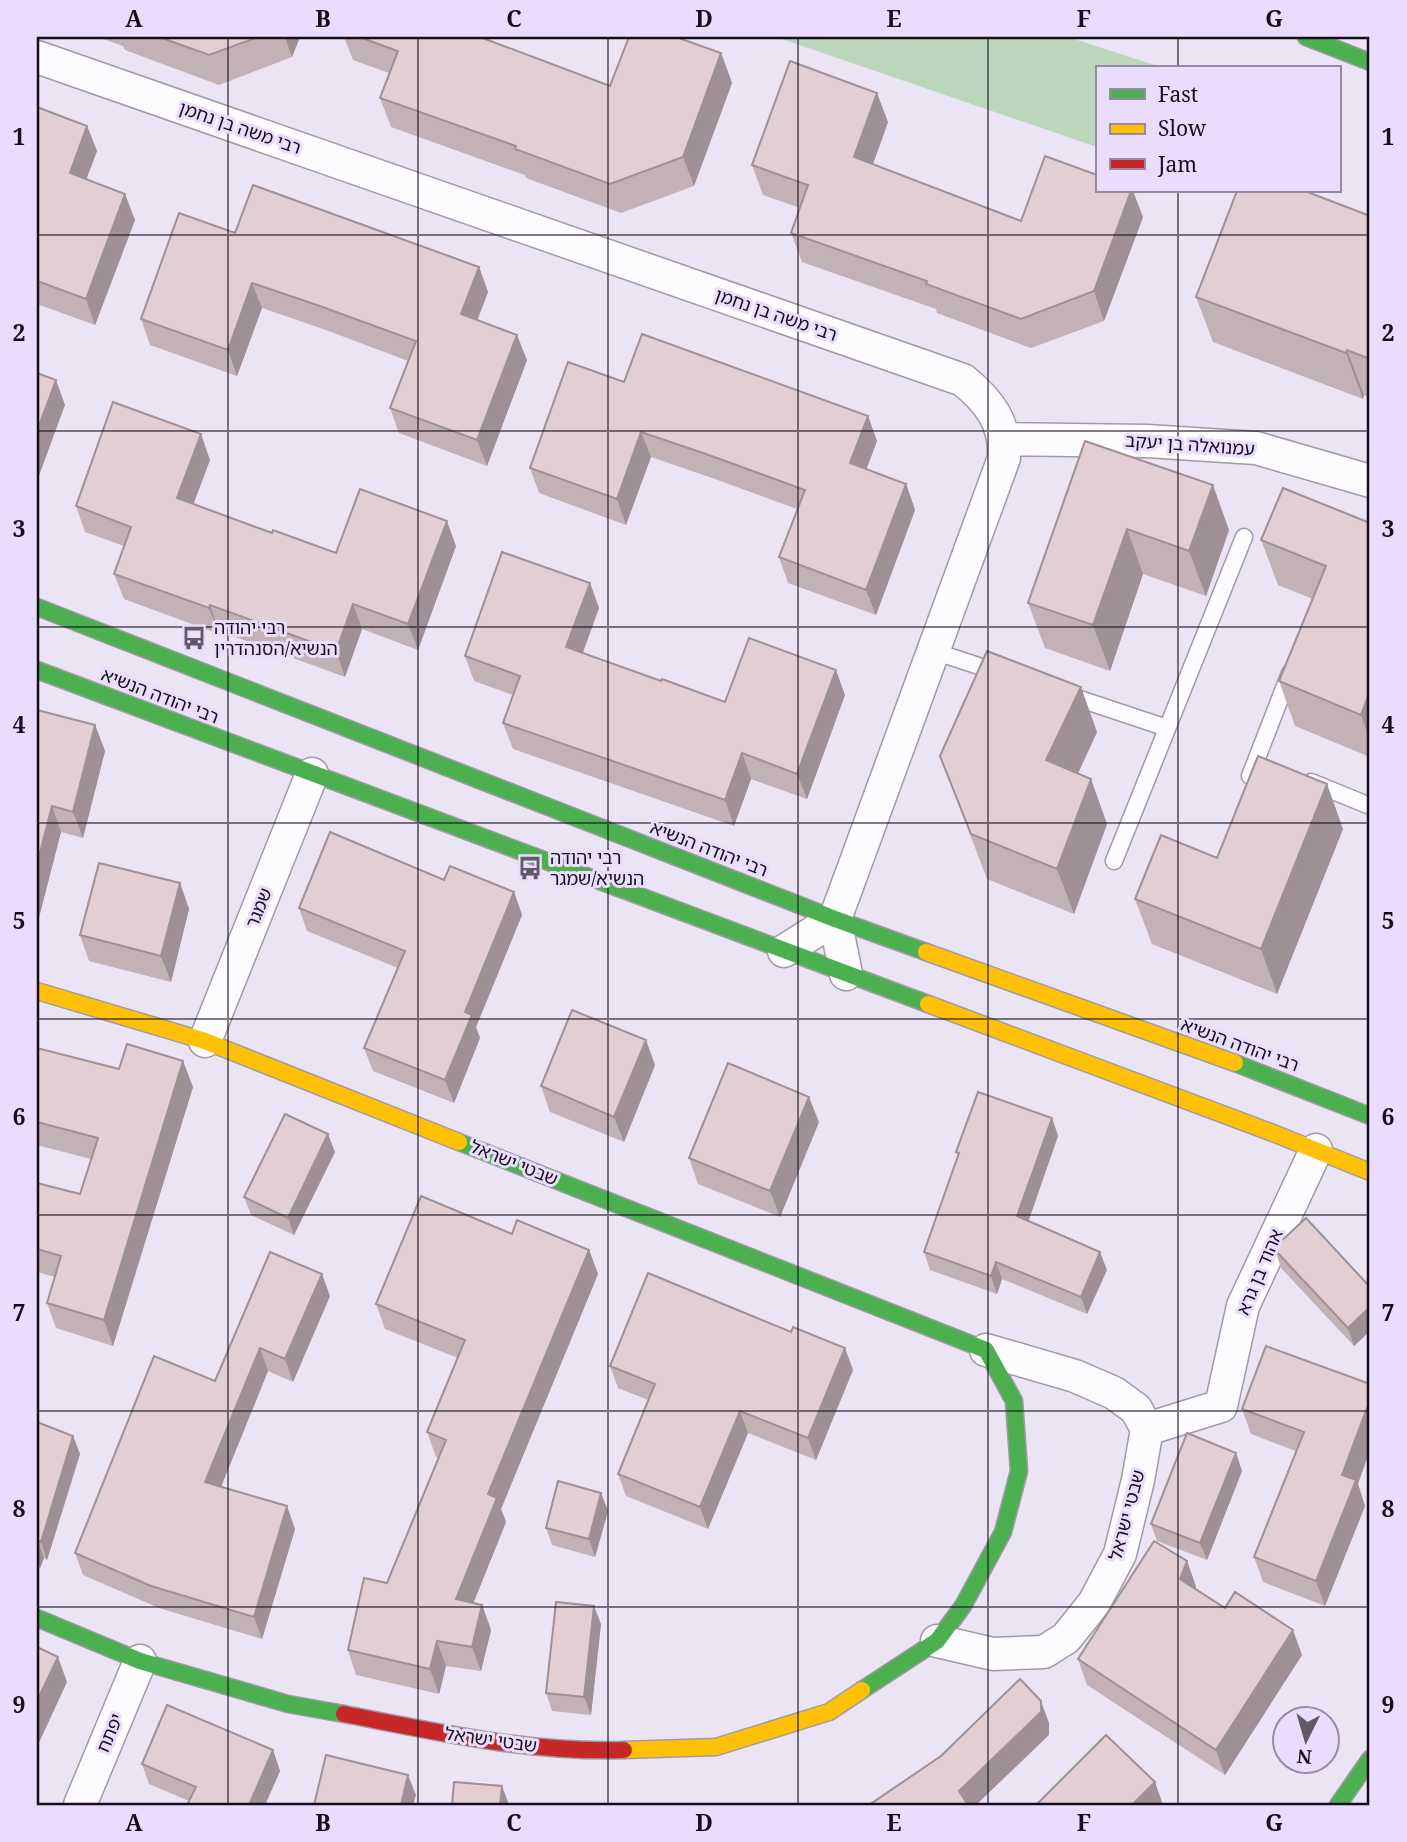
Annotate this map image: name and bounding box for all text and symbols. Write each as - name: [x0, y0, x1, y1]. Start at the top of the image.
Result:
- text: A: [125, 2, 143, 34]
- text: B: [315, 2, 331, 34]
- text: C: [506, 2, 522, 34]
- text: D: [695, 2, 713, 34]
- text: E: [886, 2, 902, 34]
- text: F: [1077, 2, 1091, 34]
- text: G: [1265, 2, 1283, 34]
- legend: [1096, 66, 1340, 192]
- text: Fast: [1158, 80, 1198, 108]
- street label: רבי משה בן נחמן: [176, 95, 304, 159]
- text: Slow: [1158, 114, 1207, 142]
- text: 1: [13, 120, 26, 152]
- text: 1: [1382, 120, 1395, 152]
- text: Jam: [1157, 150, 1197, 178]
- street label: רבי משה בן נחמן: [712, 282, 840, 346]
- text: 2: [13, 316, 26, 348]
- text: 2: [1382, 316, 1395, 348]
- street label: עמנואלה בן יעקב: [1124, 428, 1256, 461]
- text: 3: [13, 512, 26, 544]
- text: 3: [1382, 512, 1395, 544]
- place label: רבי יהודה הנשיא/הסנהדרין: [214, 615, 338, 660]
- bus stop icon: רבי יהודה הנשיא/הסנהדרין: [180, 624, 208, 652]
- street label: רבי יהודה הנשיא: [98, 662, 223, 728]
- text: 4: [13, 708, 26, 740]
- text: 4: [1382, 708, 1395, 740]
- street label: רבי יהודה הנשיא: [647, 815, 772, 881]
- place label: רבי יהודה הנשיא/שמגר: [550, 845, 644, 890]
- bus stop icon: רבי יהודה הנשיא/שמגר: [516, 854, 544, 882]
- street label: שמגר: [239, 884, 277, 931]
- text: 5: [13, 904, 26, 936]
- text: 5: [1382, 904, 1395, 936]
- street label: רבי יהודה הנשיא: [1178, 1012, 1303, 1077]
- text: 6: [13, 1100, 26, 1132]
- text: 6: [1382, 1100, 1395, 1132]
- street label: שבטי ישראל: [467, 1134, 562, 1191]
- street label: אהוד בן גרא: [1230, 1225, 1288, 1318]
- text: 7: [13, 1296, 26, 1328]
- text: 7: [1382, 1296, 1395, 1328]
- street label: שבטי ישראל: [1102, 1467, 1150, 1563]
- text: 8: [13, 1492, 26, 1524]
- text: 8: [1382, 1492, 1395, 1524]
- text: 9: [13, 1688, 26, 1720]
- text: 9: [1382, 1688, 1395, 1720]
- north arrow: [1270, 1706, 1340, 1776]
- street label: יפתח: [90, 1710, 128, 1756]
- street label: שבטי ישראל: [444, 1721, 539, 1757]
- text: N: [1296, 1743, 1313, 1771]
- text: A: [125, 1806, 143, 1838]
- text: B: [315, 1806, 331, 1838]
- text: C: [506, 1806, 522, 1838]
- text: D: [695, 1806, 713, 1838]
- text: E: [886, 1806, 902, 1838]
- text: F: [1077, 1806, 1091, 1838]
- text: G: [1265, 1806, 1283, 1838]

